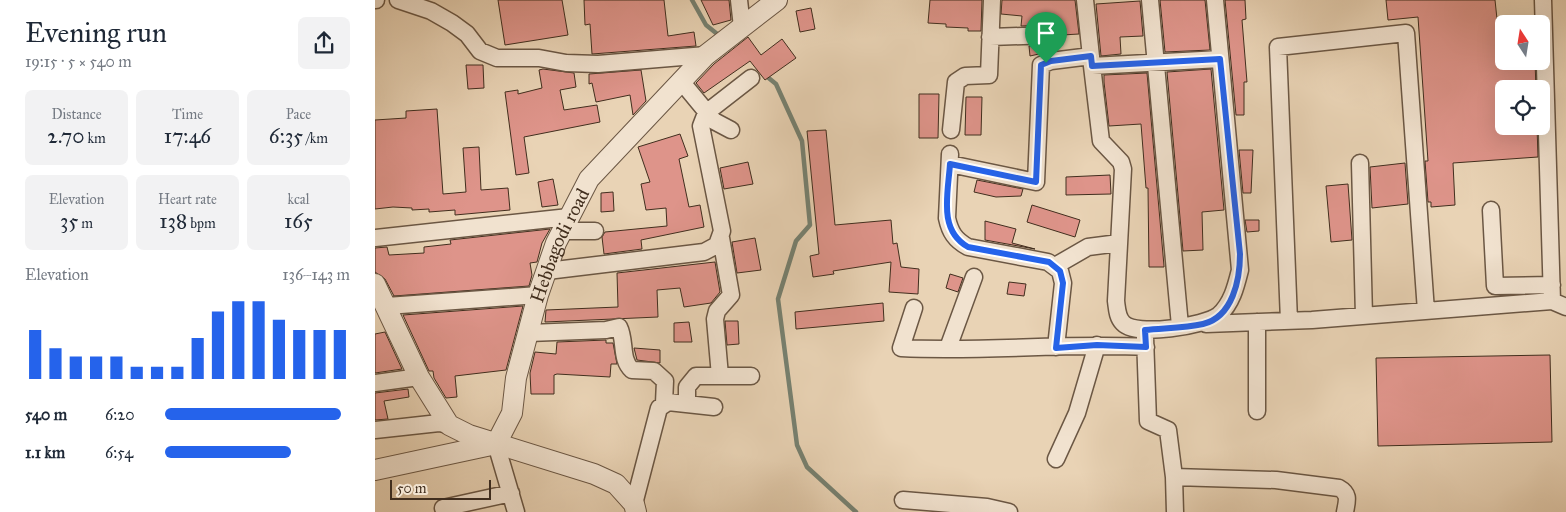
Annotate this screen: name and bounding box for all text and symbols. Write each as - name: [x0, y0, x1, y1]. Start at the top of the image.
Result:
- pin: [1025, 12, 1067, 63]
- text: Evening run: [25, 15, 167, 50]
- north arrow: [1495, 15, 1550, 70]
- map controls: [1495, 15, 1550, 135]
- button: share: [298, 17, 350, 69]
- icon: arrive: [1032, 19, 1060, 47]
- text: 19:15 · 5 × 540 m: [25, 52, 132, 71]
- button: locate: [1495, 80, 1550, 135]
- text: Distance: [51, 106, 102, 123]
- text: Time: [172, 106, 203, 123]
- text: Pace: [286, 106, 311, 123]
- text: 2.70: [47, 123, 85, 149]
- text: 17:46: [164, 123, 211, 149]
- text: 6:35: [269, 123, 303, 149]
- text: km: [85, 130, 106, 147]
- text: /km: [303, 130, 328, 147]
- street label: Hebbagodi road: [525, 184, 594, 306]
- text: Elevation: [49, 191, 104, 208]
- text: Heart rate: [158, 191, 217, 208]
- text: kcal: [287, 191, 310, 208]
- text: 35: [60, 208, 78, 234]
- text: 138: [159, 208, 187, 234]
- text: 165: [284, 208, 313, 234]
- text: m: [78, 215, 93, 232]
- text: bpm: [187, 215, 216, 232]
- text: Elevation: [25, 265, 89, 284]
- text: 136–143 m: [282, 265, 350, 284]
- text: 540 m: [25, 405, 67, 424]
- text: 6:20: [105, 405, 134, 424]
- text: 1.1 km: [25, 443, 65, 462]
- text: 6:54: [105, 443, 133, 462]
- scale bar: [390, 477, 491, 500]
- text: 50 m: [397, 480, 426, 497]

